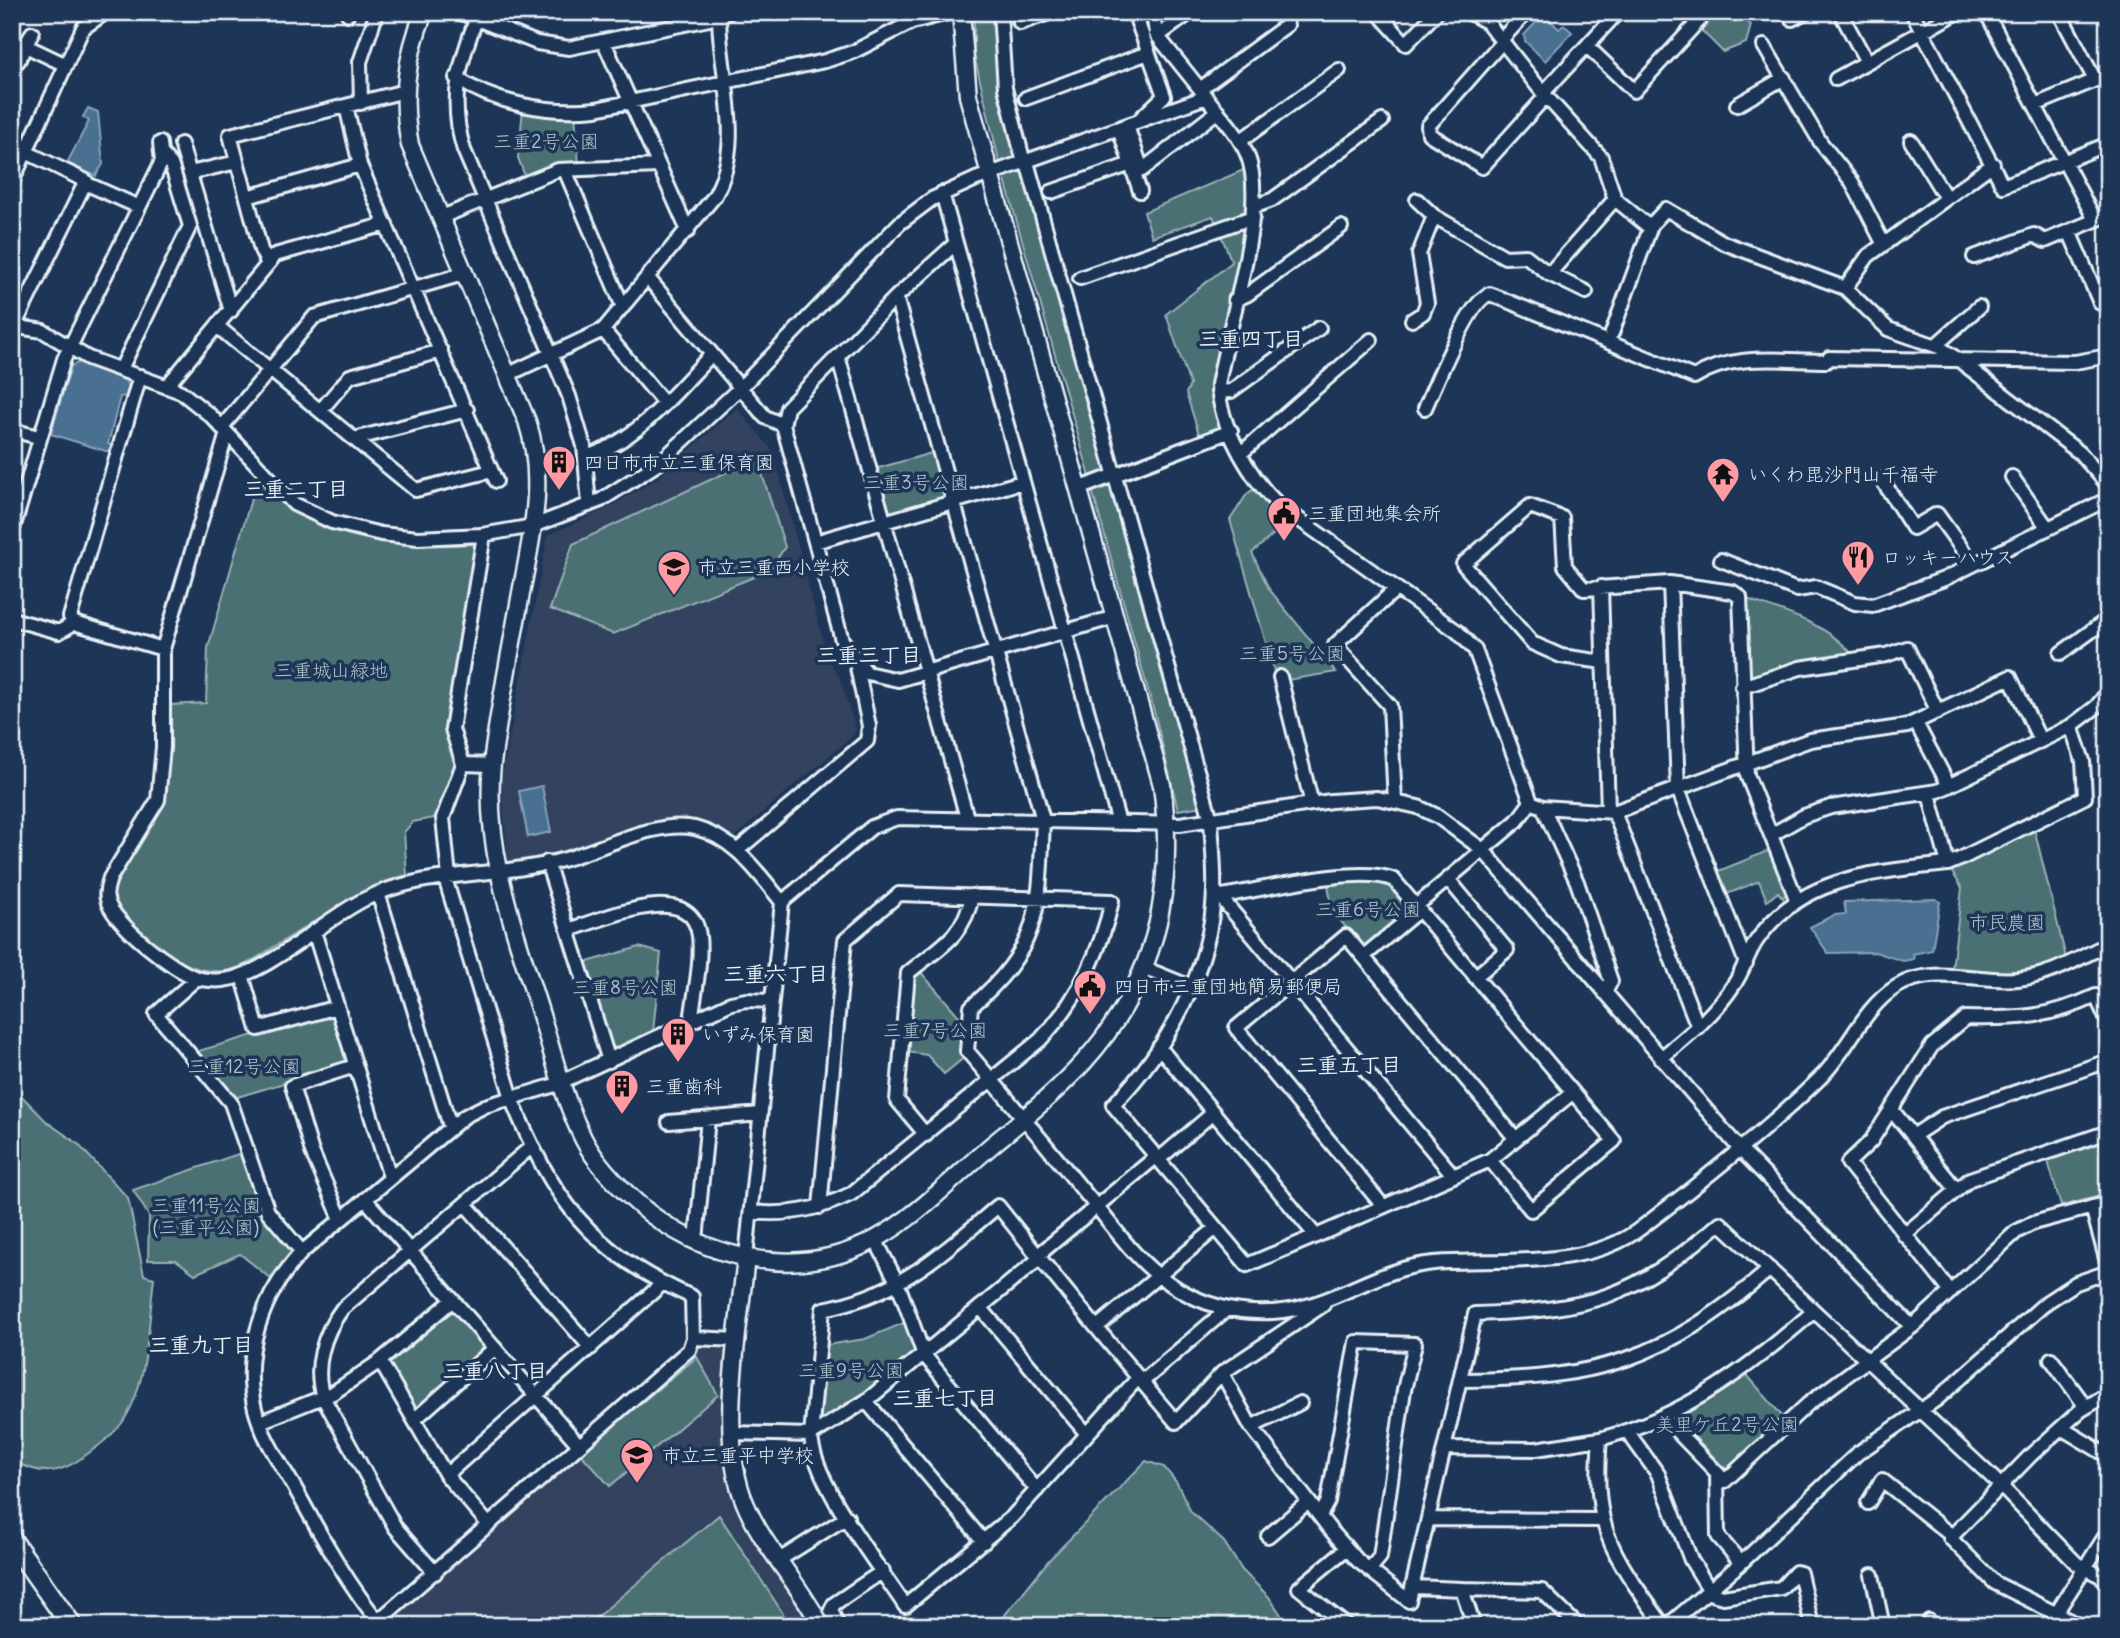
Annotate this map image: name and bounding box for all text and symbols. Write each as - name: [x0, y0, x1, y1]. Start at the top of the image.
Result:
- park label: 三重2号公園: [493, 129, 599, 153]
- district label: 三重四丁目: [1199, 325, 1304, 352]
- building icon: 四日市市立三重保育園: [540, 443, 578, 492]
- place label: 四日市市立三重保育園: [584, 450, 774, 474]
- temple icon: いくわ毘沙門山千福寺: [1704, 455, 1742, 504]
- place label: いくわ毘沙門山千福寺: [1748, 462, 1938, 486]
- park label: 三重3号公園: [863, 470, 969, 494]
- district label: 三重二丁目: [244, 475, 349, 502]
- public building icon: 三重団地集会所: [1265, 494, 1303, 543]
- place label: 三重団地集会所: [1308, 501, 1441, 525]
- restaurant icon: ロッキーハウス: [1839, 538, 1877, 587]
- place label: ロッキーハウス: [1882, 545, 2014, 569]
- school or university icon: 市立三重西小学校: [655, 548, 693, 597]
- place label: 市立三重西小学校: [698, 555, 850, 579]
- district label: 三重三丁目: [817, 641, 922, 668]
- park label: 三重5号公園: [1239, 641, 1345, 665]
- park label: 三重城山緑地: [274, 658, 388, 682]
- park label: 三重6号公園: [1315, 897, 1421, 921]
- park label: 市民農園: [1969, 910, 2045, 934]
- district label: 三重六丁目: [724, 960, 829, 987]
- public building icon: 四日市三重団地簡易郵便局: [1071, 967, 1109, 1016]
- place label: 四日市三重団地簡易郵便局: [1114, 974, 1342, 998]
- park label: 三重8号公園: [572, 975, 678, 999]
- building icon: いずみ保育園: [659, 1015, 697, 1064]
- park label: 三重7号公園: [883, 1018, 987, 1042]
- place label: いずみ保育園: [702, 1022, 814, 1046]
- district label: 三重五丁目: [1297, 1051, 1402, 1078]
- park label: 三重12号公園: [188, 1054, 300, 1078]
- building icon: 三重歯科: [603, 1067, 641, 1116]
- place label: 三重歯科: [646, 1074, 722, 1098]
- park label: 三重11号公園 (三重平公園): [151, 1193, 261, 1239]
- district label: 三重九丁目: [149, 1331, 254, 1358]
- district label: 三重八丁目: [443, 1357, 548, 1384]
- park label: 三重9号公園: [798, 1358, 904, 1382]
- district label: 三重七丁目: [893, 1384, 998, 1411]
- park label: 美里ケ丘2号公園: [1655, 1412, 1799, 1436]
- school or university icon: 市立三重平中学校: [618, 1436, 656, 1485]
- place label: 市立三重平中学校: [662, 1443, 814, 1467]

